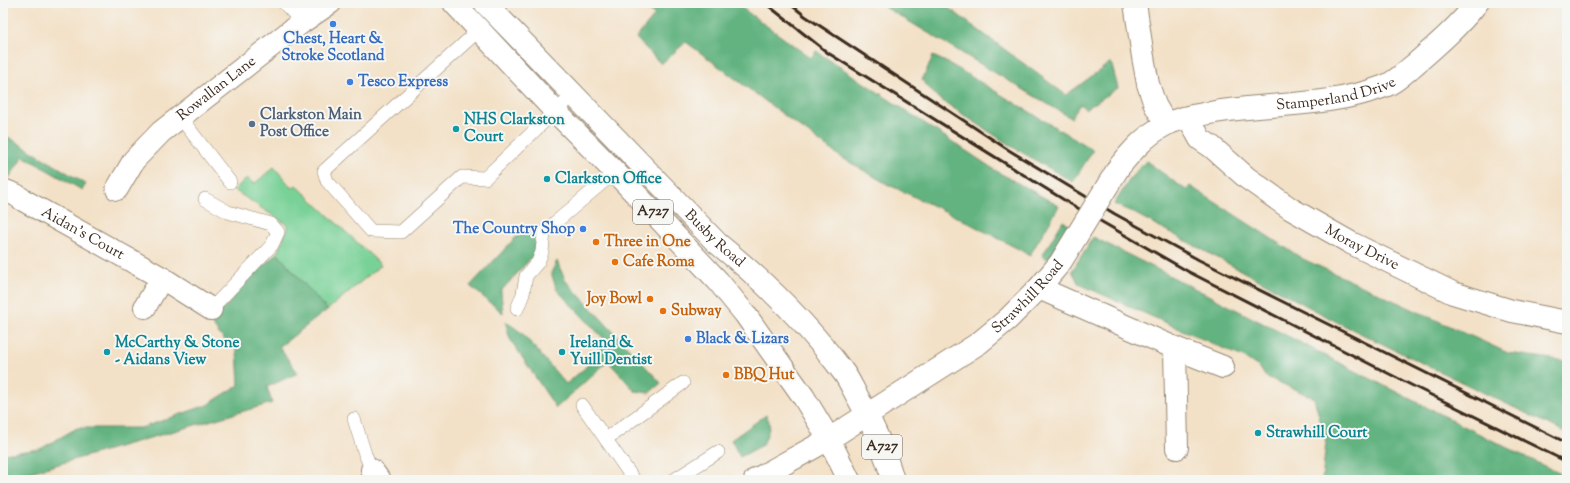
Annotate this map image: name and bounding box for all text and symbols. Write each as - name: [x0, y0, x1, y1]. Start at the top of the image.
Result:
- marker: Chest, Heart & Stroke Scotland: [328, 19, 338, 29]
- place label: Chest, Heart & Stroke Scotland: [281, 29, 385, 67]
- street label: Rowallan Lane: [173, 51, 261, 126]
- place label: Tesco Express: [358, 72, 448, 93]
- street label: Stamperland Drive: [1275, 72, 1400, 116]
- marker: Tesco Express: [345, 77, 355, 87]
- place label: Clarkston Main Post Office: [260, 105, 362, 143]
- place label: NHS Clarkston Court: [464, 110, 565, 148]
- marker: Clarkston Main Post Office: [247, 119, 257, 129]
- marker: NHS Clarkston Court: [451, 124, 461, 134]
- place label: Clarkston Office: [555, 169, 662, 190]
- marker: Clarkston Office: [542, 174, 552, 184]
- road number: A727: [633, 200, 673, 224]
- street label: Aidan's Court: [37, 202, 128, 265]
- street label: Busby Road: [680, 205, 750, 273]
- place label: The Country Shop: [453, 219, 576, 240]
- street label: Moray Drive: [1321, 220, 1403, 275]
- marker: The Country Shop: [578, 224, 588, 234]
- place label: Three in One: [604, 232, 691, 253]
- marker: Three in One: [591, 237, 601, 247]
- place label: Cafe Roma: [623, 252, 695, 273]
- street label: Strawhill Road: [987, 255, 1069, 339]
- marker: Cafe Roma: [610, 257, 620, 267]
- place label: Joy Bowl: [586, 289, 643, 310]
- marker: Joy Bowl: [645, 294, 655, 304]
- place label: Subway: [671, 301, 722, 322]
- marker: Subway: [658, 306, 668, 316]
- place label: Black & Lizars: [696, 329, 789, 350]
- place label: McCarthy & Stone - Aidans View: [115, 333, 239, 371]
- place label: Ireland & Yuill Dentist: [570, 333, 653, 371]
- marker: Black & Lizars: [683, 334, 693, 344]
- marker: McCarthy & Stone - Aidans View: [102, 347, 112, 357]
- marker: Ireland & Yuill Dentist: [557, 347, 567, 357]
- place label: BBQ Hut: [734, 365, 795, 386]
- marker: BBQ Hut: [721, 370, 731, 380]
- place label: Strawhill Court: [1266, 423, 1368, 444]
- marker: Strawhill Court: [1253, 428, 1263, 438]
- road number: A727: [862, 435, 902, 459]

